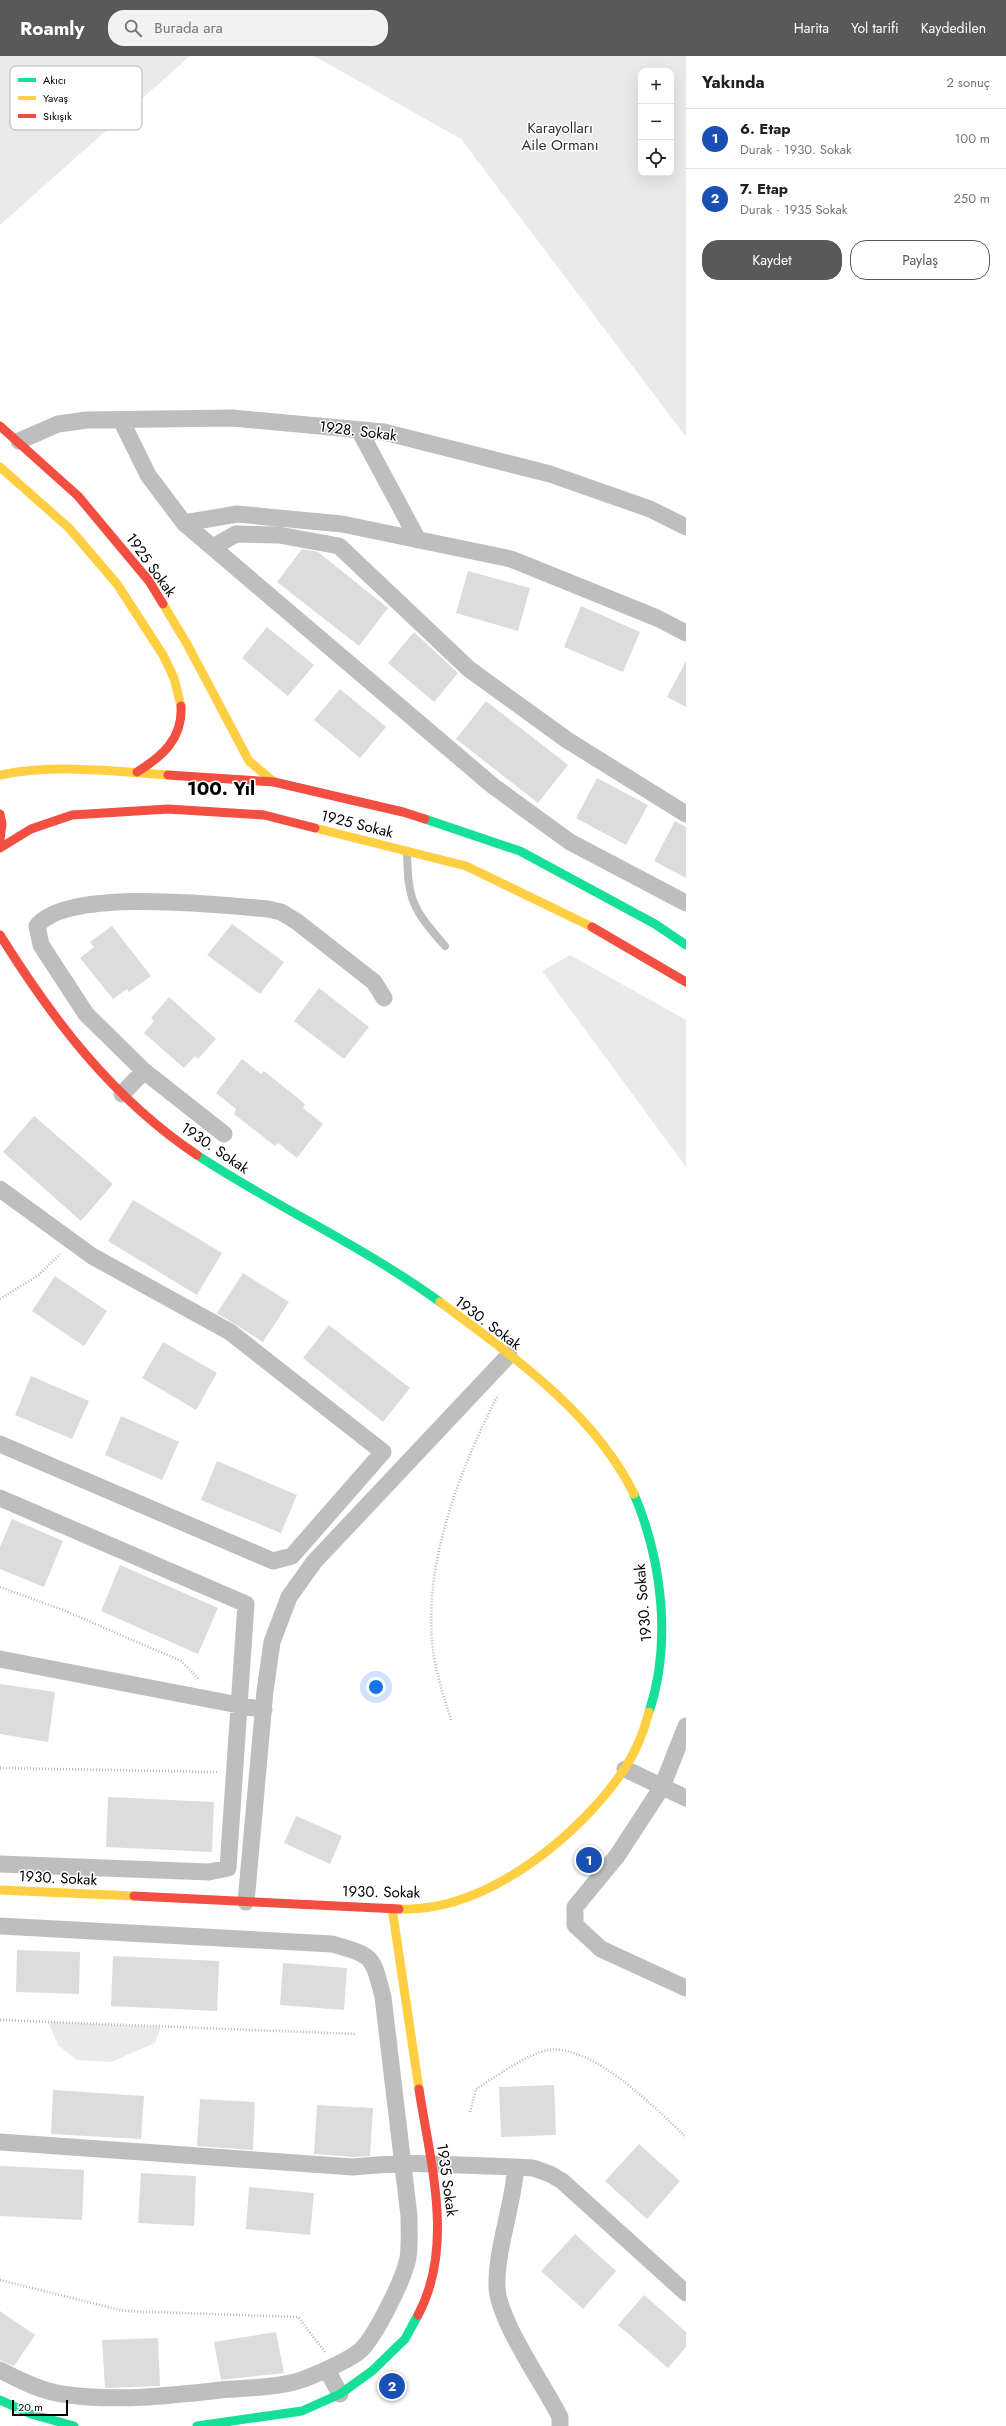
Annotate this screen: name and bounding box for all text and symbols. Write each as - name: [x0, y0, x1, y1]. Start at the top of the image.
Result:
- search box: [108, 10, 388, 46]
- text: Roamly: [20, 15, 84, 42]
- icon: search: [122, 17, 144, 39]
- text: Burada ara: [154, 17, 223, 39]
- text: Harita: [794, 18, 829, 38]
- text: Yol tarifi: [851, 18, 899, 38]
- text: Kaydedilen: [921, 18, 986, 38]
- legend: [10, 66, 142, 130]
- map controls: [638, 68, 674, 176]
- button: +: [638, 68, 674, 104]
- text: Yakında: [702, 70, 765, 94]
- text: Akıcı: [43, 72, 66, 88]
- text: 2 sonuç: [947, 73, 990, 92]
- text: Yavaş: [43, 90, 68, 106]
- button: −: [638, 104, 674, 140]
- text: Sıkışık: [43, 108, 72, 124]
- park label: Karayolları Aile Ormanı: [521, 117, 599, 156]
- text: 6. Etap: [740, 118, 791, 140]
- text: 1: [712, 129, 718, 148]
- text: 100 m: [955, 129, 990, 148]
- button: locate: [638, 140, 674, 176]
- text: Durak · 1930. Sokak: [740, 140, 852, 159]
- text: 7. Etap: [740, 178, 788, 200]
- text: 2: [711, 189, 719, 208]
- text: 250 m: [953, 189, 990, 208]
- text: Durak · 1935 Sokak: [740, 200, 847, 219]
- button: Kaydet: [702, 240, 842, 280]
- button: Paylaş: [850, 240, 990, 280]
- street label: 1928. Sokak: [318, 415, 398, 447]
- street label: 1925 Sokak: [120, 529, 182, 602]
- district label: 100. Yıl: [187, 775, 255, 802]
- street label: 1925 Sokak: [319, 804, 396, 844]
- street label: 1930. Sokak: [176, 1117, 254, 1179]
- street label: 1930. Sokak: [450, 1291, 526, 1356]
- street label: 1930. Sokak: [629, 1563, 657, 1643]
- your location: [366, 1677, 386, 1697]
- pin: 1: [576, 1845, 602, 1875]
- street label: 1930. Sokak: [18, 1865, 98, 1891]
- street label: 1930. Sokak: [342, 1880, 421, 1904]
- street label: 1935 Sokak: [431, 2142, 463, 2218]
- pin: 2: [379, 2371, 405, 2401]
- scale bar: [12, 2398, 68, 2417]
- text: 20 m: [18, 2399, 43, 2415]

